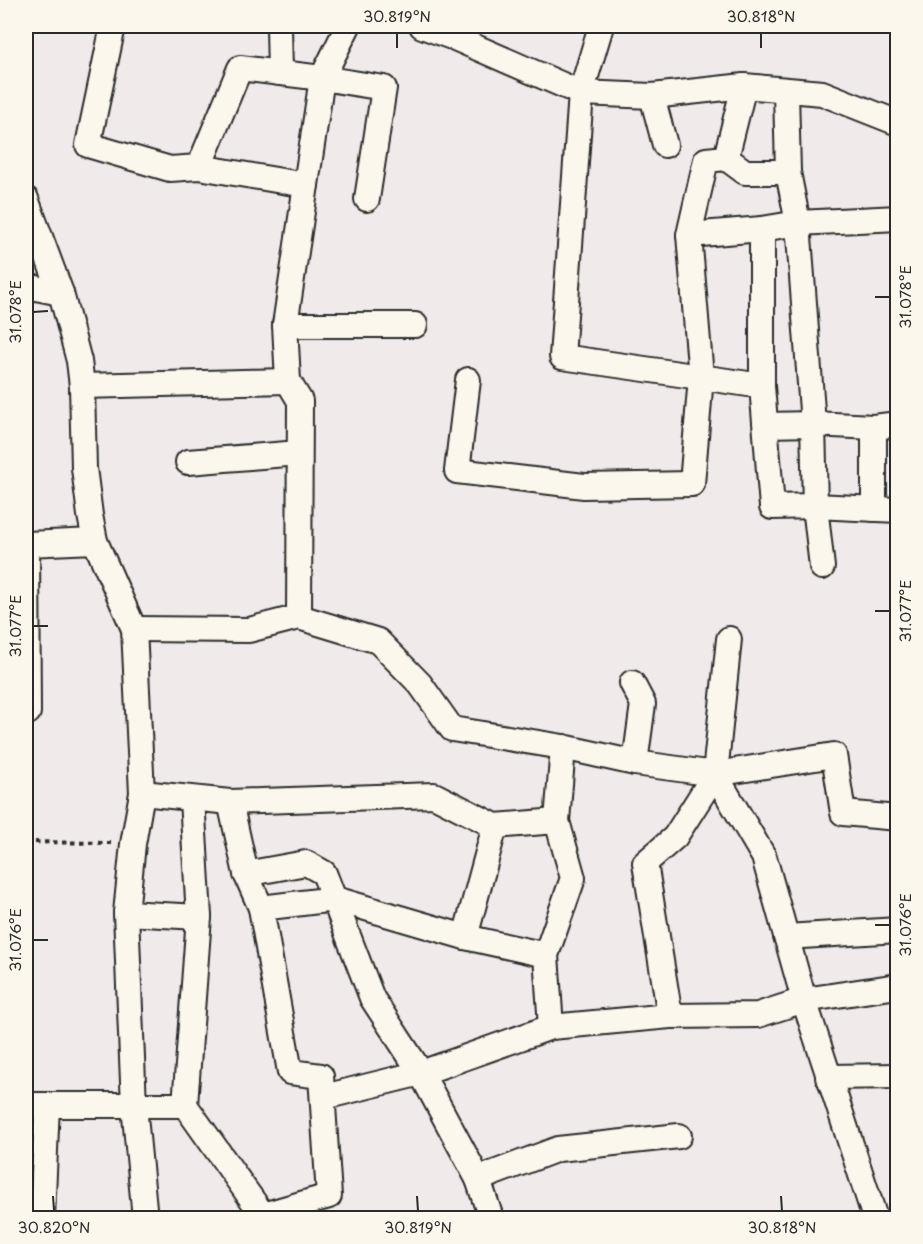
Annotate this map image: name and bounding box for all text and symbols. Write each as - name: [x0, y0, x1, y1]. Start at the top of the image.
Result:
- text: 30.819°N: [363, 4, 431, 27]
- text: 30.818°N: [727, 4, 795, 27]
- text: 31.078°E: [893, 265, 916, 329]
- text: 31.078°E: [3, 280, 26, 344]
- text: 31.077°E: [893, 579, 916, 643]
- text: 31.077°E: [3, 594, 26, 658]
- text: 31.076°E: [893, 893, 916, 957]
- text: 31.076°E: [3, 908, 26, 972]
- text: 30.820°N: [18, 1215, 90, 1238]
- text: 30.819°N: [384, 1215, 452, 1238]
- text: 30.818°N: [748, 1215, 816, 1238]

